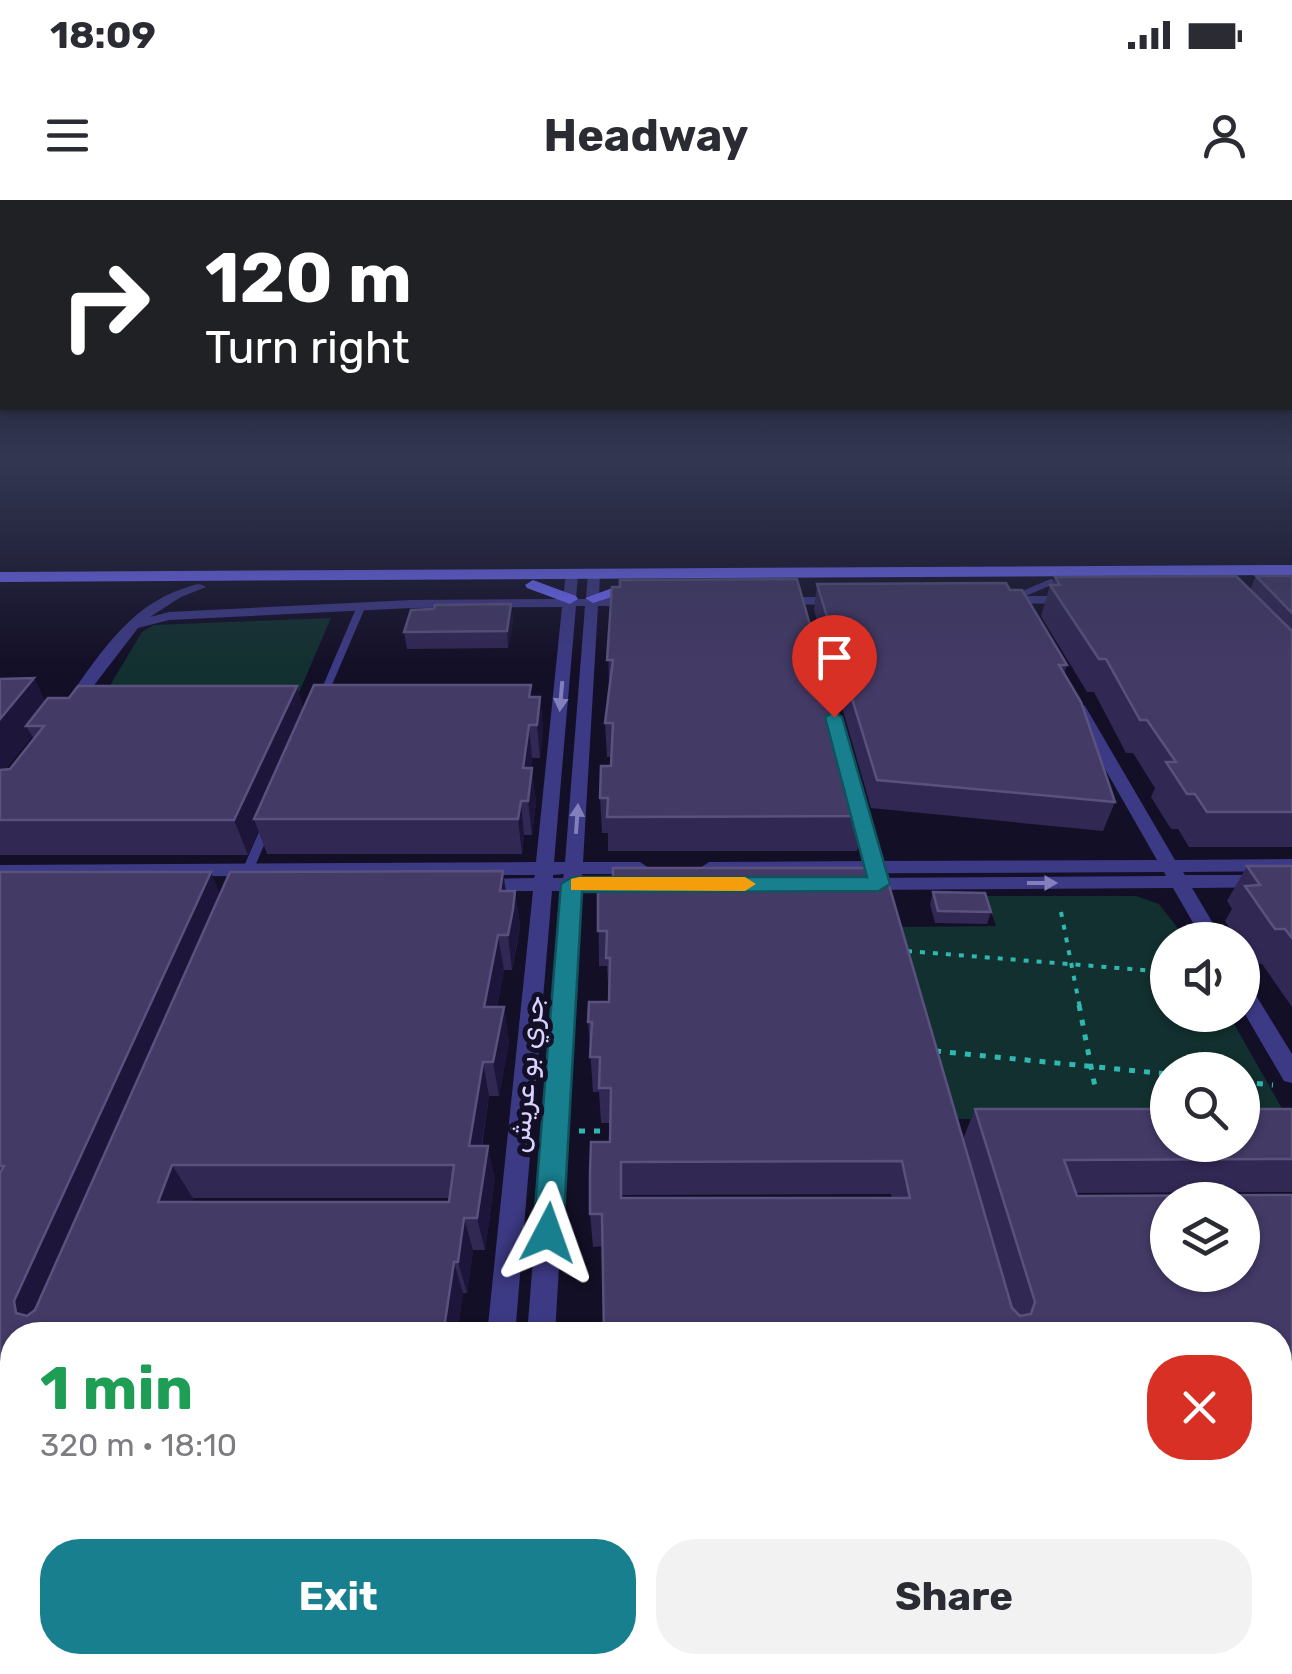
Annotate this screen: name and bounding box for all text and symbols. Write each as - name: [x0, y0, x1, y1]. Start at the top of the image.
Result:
- text: 18:09: [50, 12, 156, 58]
- icon: menu: [40, 108, 95, 163]
- icon: person: [1197, 108, 1252, 163]
- text: Headway: [544, 109, 748, 162]
- text: 120 m: [205, 237, 412, 320]
- icon: right: [40, 240, 170, 370]
- text: Turn right: [205, 321, 409, 374]
- pin: [792, 615, 877, 718]
- icon: arrive: [807, 630, 862, 685]
- one-way arrow: [553, 681, 569, 713]
- one-way arrow: [569, 802, 585, 834]
- one-way arrow: [1027, 875, 1059, 891]
- map controls: [1150, 922, 1260, 1292]
- button: sound: [1150, 922, 1260, 1032]
- street label: جري بو عريش: [502, 994, 554, 1155]
- button: search: [1150, 1052, 1260, 1162]
- position arrow: [496, 1181, 600, 1285]
- button: layers: [1150, 1182, 1260, 1292]
- text: 1 min: [40, 1353, 193, 1424]
- button: close: [1147, 1355, 1252, 1460]
- text: 320 m · 18:10: [40, 1426, 237, 1464]
- button: Exit: [40, 1539, 636, 1654]
- button: Share: [656, 1539, 1252, 1654]

